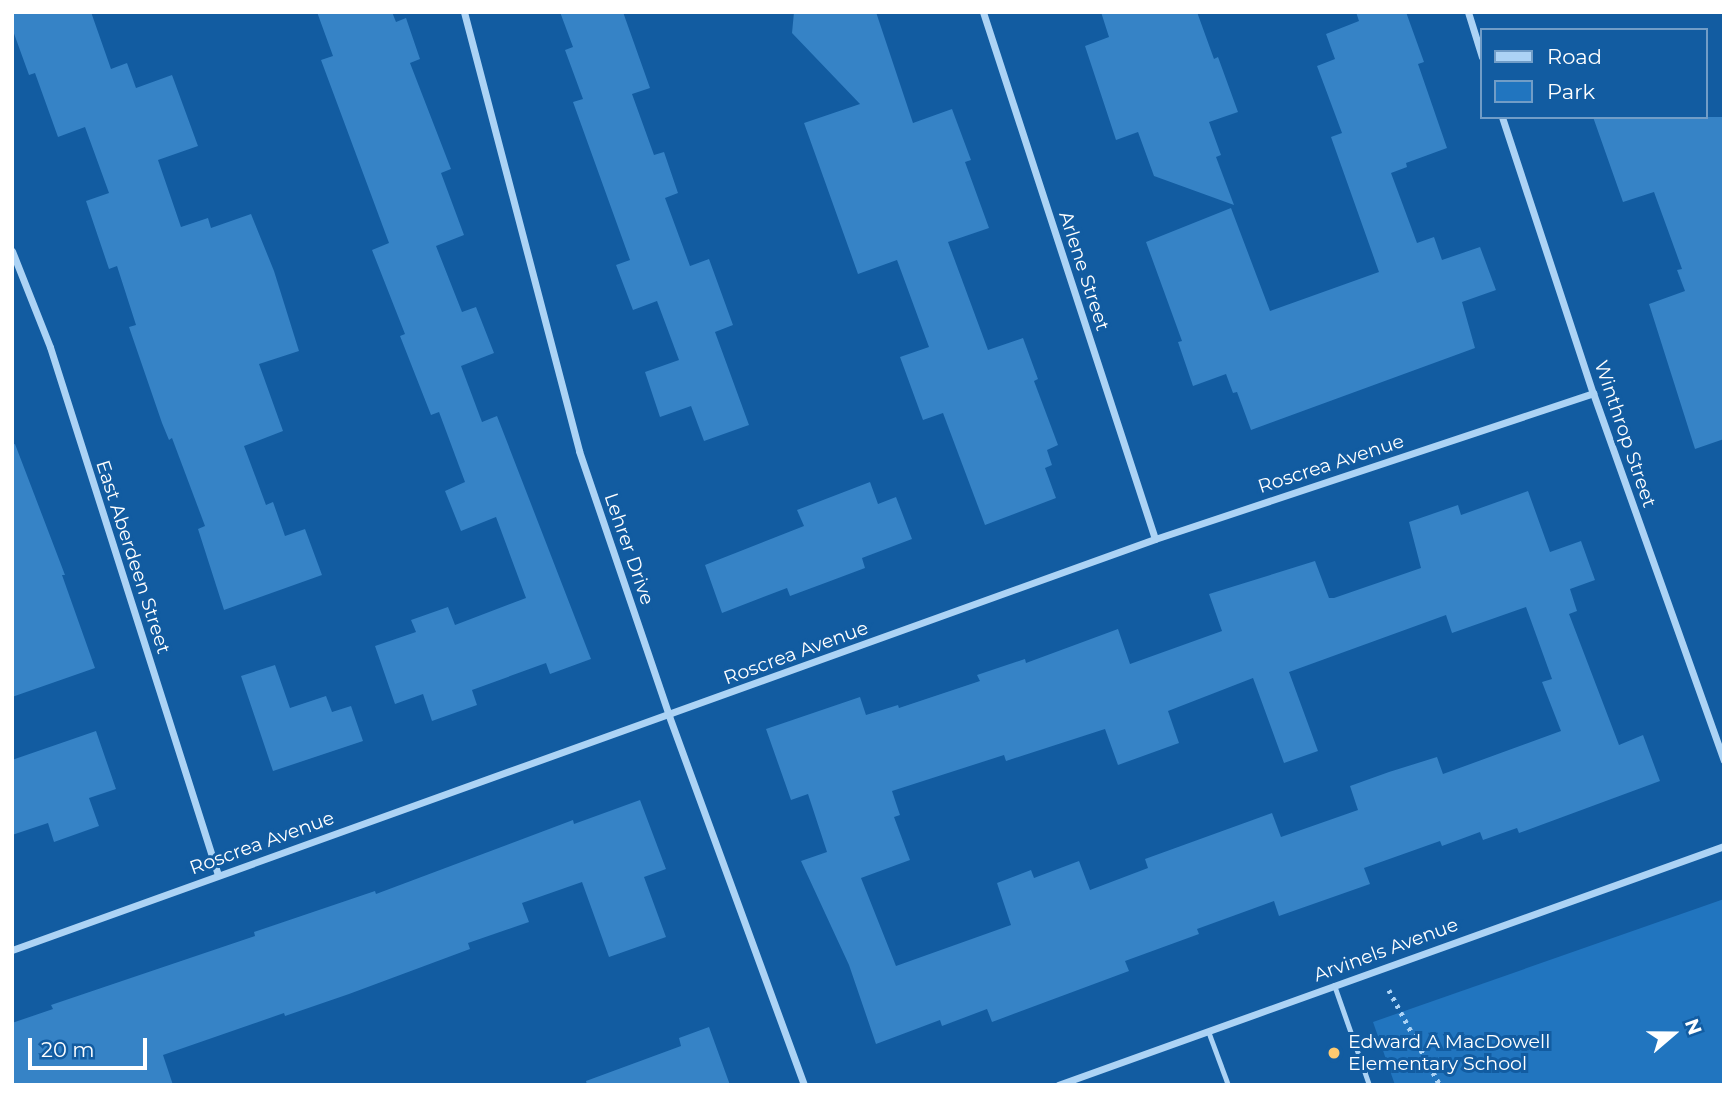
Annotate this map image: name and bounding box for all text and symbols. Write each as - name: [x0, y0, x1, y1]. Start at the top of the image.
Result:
- legend: [1480, 28, 1708, 119]
- text: Road: [1547, 44, 1602, 69]
- text: Park: [1547, 79, 1595, 104]
- street label: Arlene Street: [1054, 208, 1114, 334]
- street label: Winthrop Street: [1589, 358, 1661, 510]
- street label: Roscrea Avenue: [1255, 430, 1407, 498]
- street label: East Aberdeen Street: [91, 457, 175, 657]
- street label: Lehrer Drive: [599, 490, 659, 608]
- street label: Roscrea Avenue: [721, 616, 871, 690]
- street label: Roscrea Avenue: [187, 806, 337, 880]
- street label: Arvinels Avenue: [1311, 913, 1461, 987]
- north arrow: [1638, 999, 1708, 1069]
- text: N: [1680, 1015, 1707, 1038]
- scale bar: [32, 1024, 150, 1068]
- place label: Edward A MacDowell Elementary School: [1348, 1031, 1550, 1075]
- text: 20 m: [41, 1037, 95, 1062]
- marker: Edward A MacDowell Elementary School: [1326, 1045, 1342, 1061]

